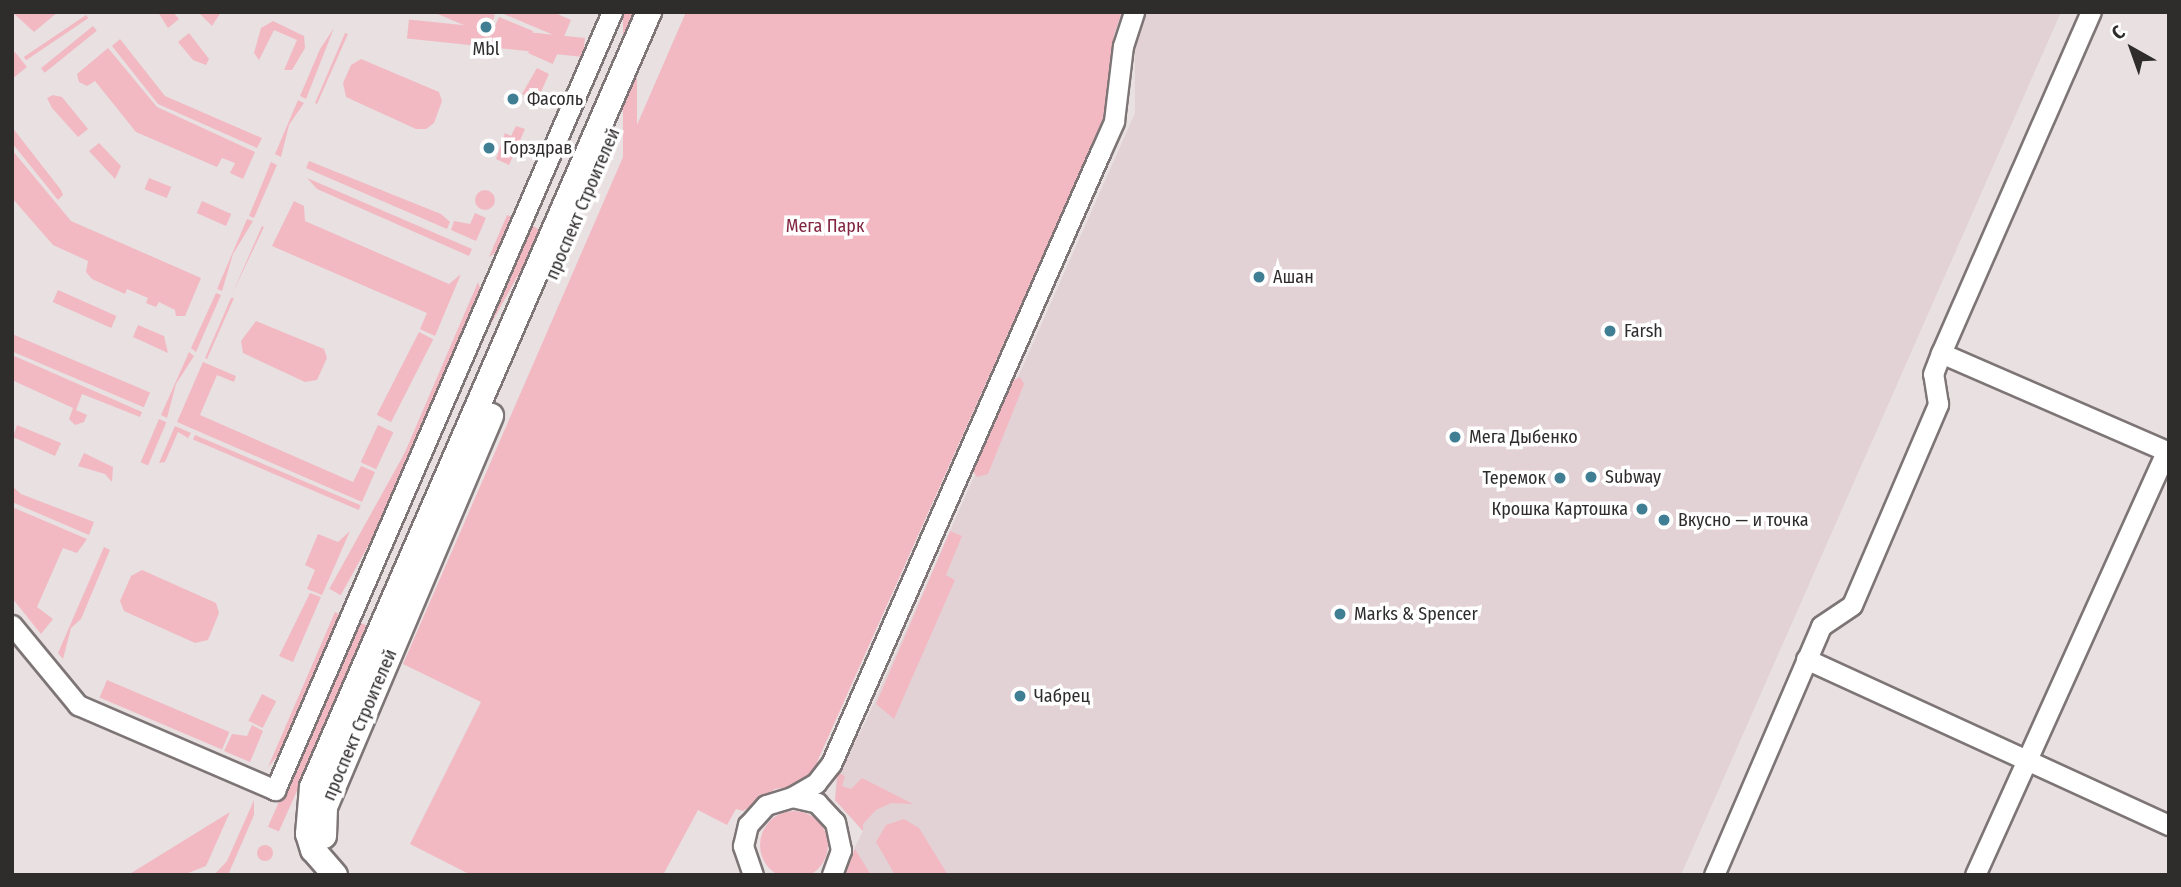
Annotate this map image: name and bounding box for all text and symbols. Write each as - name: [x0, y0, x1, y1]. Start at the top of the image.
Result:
- north arrow: [2097, 14, 2167, 84]
- marker: Mbl: [478, 19, 494, 35]
- text: С: [2107, 21, 2129, 45]
- place label: Mbl: [472, 38, 500, 60]
- place label: Фасоль: [527, 88, 583, 110]
- marker: Фасоль: [505, 91, 521, 107]
- street label: проспект Строителей: [541, 125, 625, 283]
- place label: Горздрав: [503, 137, 572, 159]
- marker: Горздрав: [481, 140, 497, 156]
- park label: Мега Парк: [786, 215, 864, 237]
- place label: Ашан: [1273, 266, 1314, 288]
- marker: Ашан: [1251, 269, 1267, 285]
- place label: Farsh: [1624, 320, 1663, 342]
- marker: Farsh: [1602, 323, 1618, 339]
- place label: Мега Дыбенко: [1469, 426, 1578, 448]
- marker: Мега Дыбенко: [1447, 429, 1463, 445]
- place label: Subway: [1605, 466, 1661, 488]
- place label: Теремок: [1482, 467, 1546, 489]
- marker: Subway: [1583, 469, 1599, 485]
- marker: Теремок: [1552, 470, 1568, 486]
- place label: Крошка Картошка: [1492, 498, 1628, 520]
- marker: Крошка Картошка: [1634, 501, 1650, 517]
- place label: Вкусно — и точка: [1678, 509, 1808, 531]
- marker: Вкусно — и точка: [1656, 512, 1672, 528]
- place label: Marks & Spencer: [1354, 603, 1478, 625]
- marker: Marks & Spencer: [1332, 606, 1348, 622]
- street label: проспект Строителей: [318, 646, 402, 804]
- place label: Чабрец: [1034, 685, 1090, 707]
- marker: Чабрец: [1012, 688, 1028, 704]

